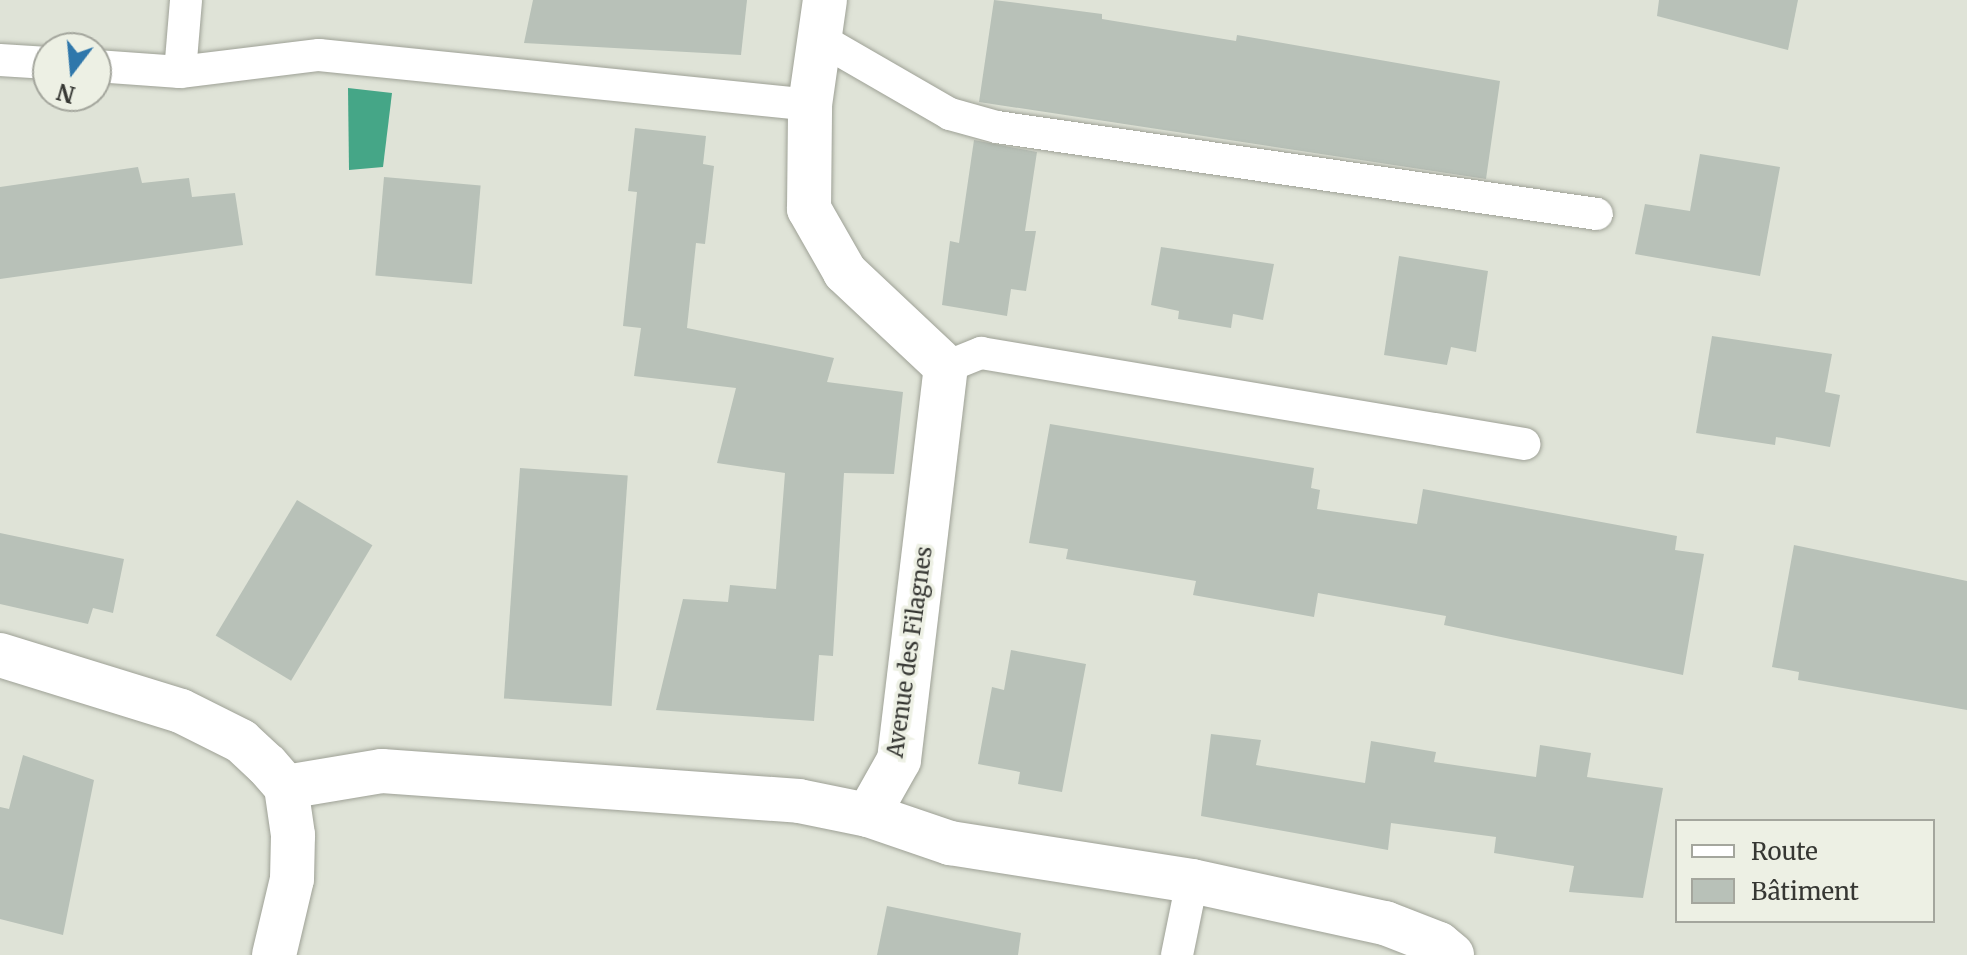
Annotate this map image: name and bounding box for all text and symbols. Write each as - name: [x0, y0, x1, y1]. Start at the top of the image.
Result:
- north arrow: [32, 32, 112, 112]
- text: N: [54, 77, 78, 109]
- street label: Avenue des Filagnes: [882, 545, 938, 759]
- legend: [1675, 819, 1935, 923]
- text: Route: [1751, 836, 1818, 867]
- text: Bâtiment: [1751, 876, 1859, 907]

